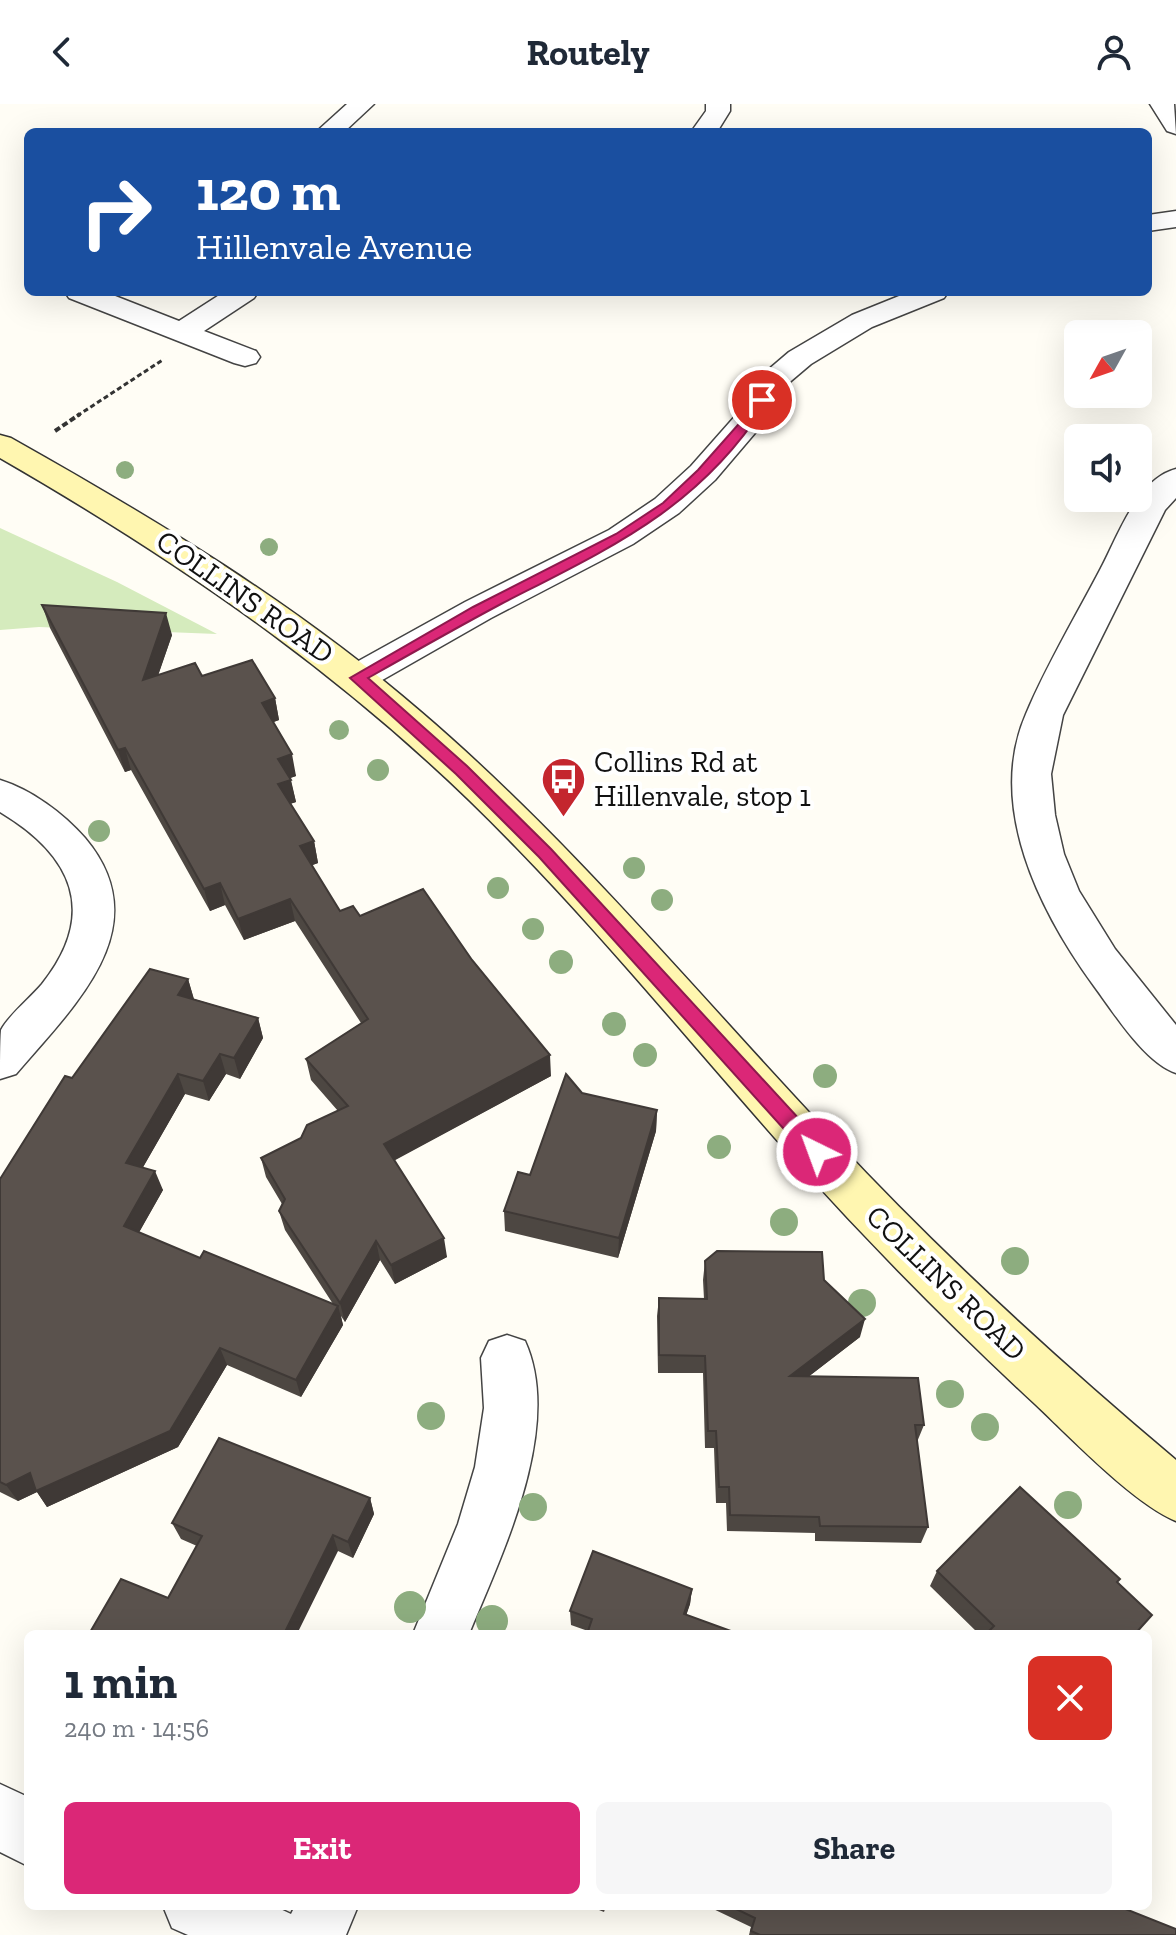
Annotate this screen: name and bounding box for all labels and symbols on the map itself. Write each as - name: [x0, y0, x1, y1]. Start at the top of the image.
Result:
- north arrow: [1064, 320, 1152, 408]
- pin: [728, 366, 796, 434]
- street label: COLLINS ROAD: [149, 523, 341, 671]
- place label: Collins Rd at Hillenvale, stop 1: [594, 744, 811, 814]
- bus stop icon: Collins Rd at Hillenvale, stop 1: [539, 755, 587, 818]
- position arrow: [775, 1110, 859, 1194]
- street label: COLLINS ROAD: [859, 1198, 1033, 1368]

